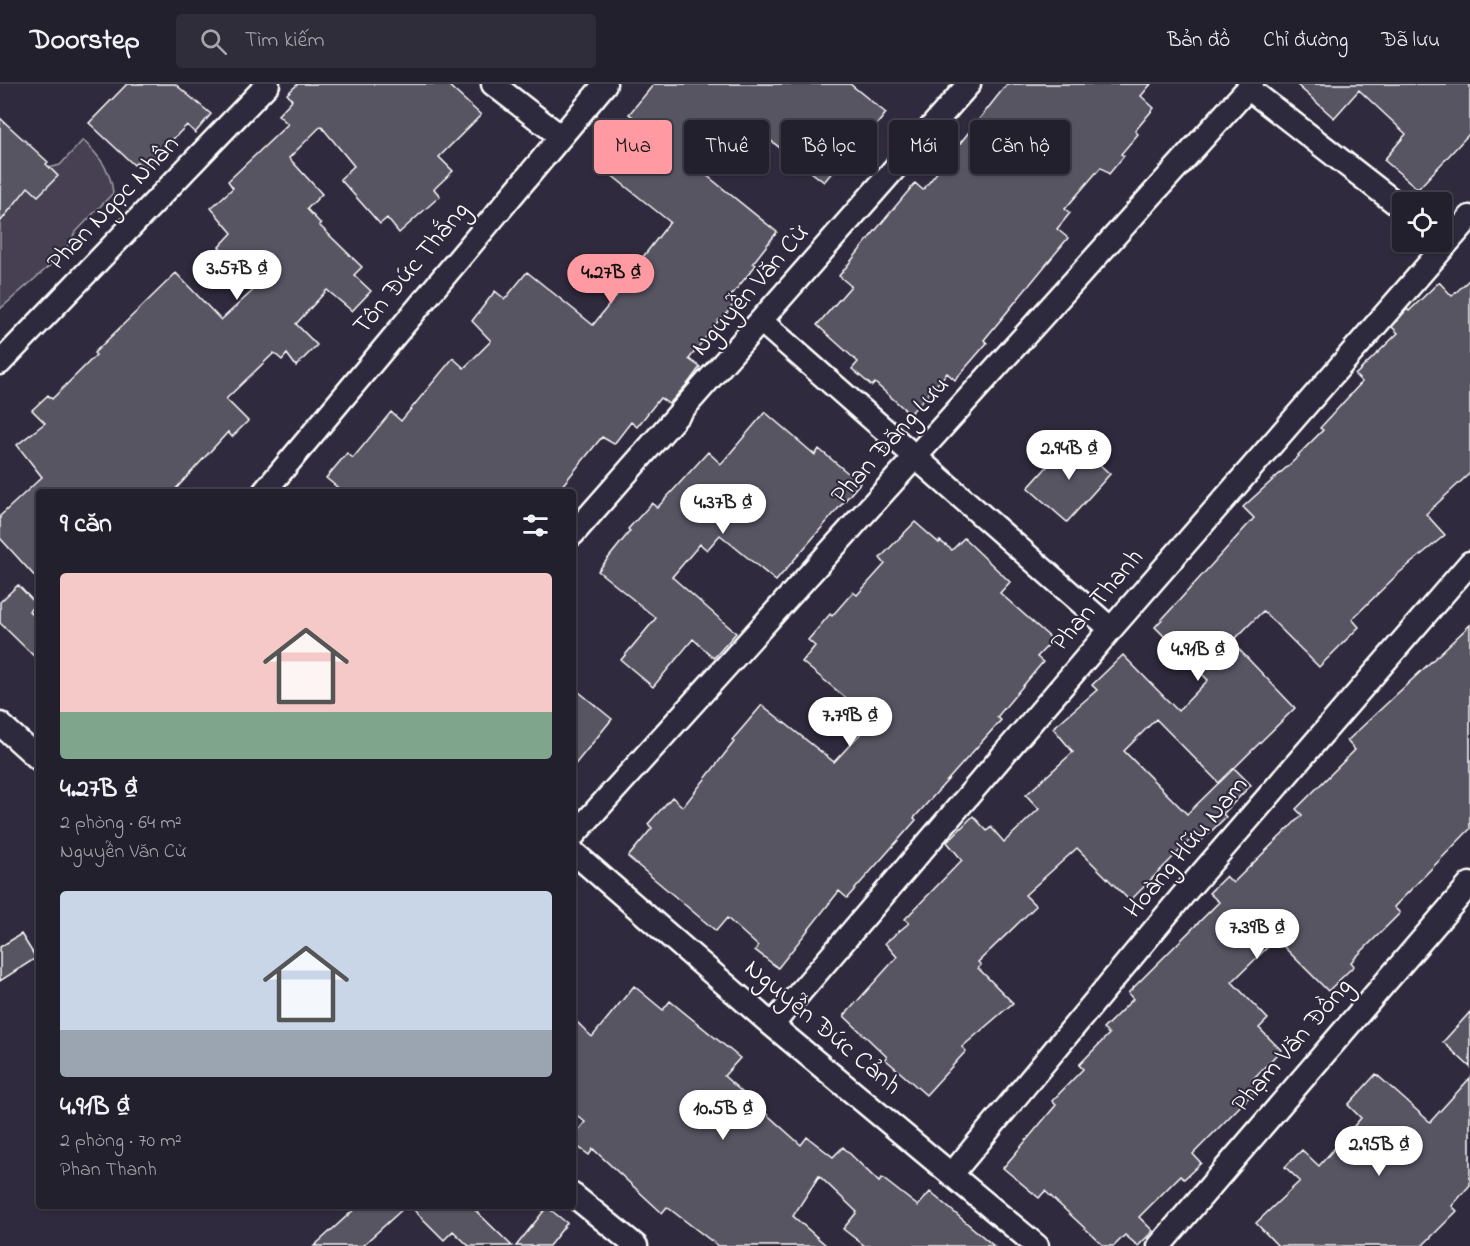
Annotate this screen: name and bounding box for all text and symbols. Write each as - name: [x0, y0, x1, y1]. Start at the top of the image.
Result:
- search box: [176, 14, 596, 68]
- text: Doorstep: [30, 21, 140, 62]
- icon: search: [197, 25, 230, 58]
- text: Tìm kiếm: [245, 25, 324, 57]
- text: Bản đồ: [1167, 26, 1230, 56]
- text: Chỉ đường: [1263, 26, 1348, 56]
- text: Đã lưu: [1381, 26, 1440, 56]
- chip: Mua: [594, 120, 672, 174]
- chip: Thuê: [684, 120, 769, 174]
- chip: Bộ lọc: [781, 120, 877, 174]
- chip: Mới: [889, 120, 958, 174]
- chip: Căn hộ: [970, 120, 1070, 174]
- street label: Phan Ngọc Nhân: [39, 127, 189, 281]
- map controls: [1392, 192, 1452, 252]
- button: locate: [1392, 192, 1452, 252]
- street label: Tôn Đức Thắng: [345, 194, 479, 344]
- street label: Nguyễn Văn Cừ: [683, 216, 819, 365]
- pin: 3.57B ₫: [182, 250, 292, 301]
- pin: 4.27B ₫: [556, 254, 666, 305]
- text: 3.57B ₫: [207, 255, 267, 284]
- text: 4.27B ₫: [581, 259, 641, 288]
- street label: Phan Đăng Lưu: [823, 368, 959, 514]
- pin: 2.94B ₫: [1014, 430, 1124, 481]
- text: 2.94B ₫: [1040, 435, 1098, 464]
- pin: 4.37B ₫: [668, 484, 778, 535]
- text: 4.37B ₫: [694, 489, 752, 518]
- text: 9 căn: [60, 506, 112, 544]
- icon: filters: [519, 509, 552, 542]
- street label: Phan Thanh: [1042, 541, 1154, 661]
- icon: home: [252, 612, 360, 720]
- pin: 4.91B ₫: [1143, 631, 1253, 682]
- text: 4.91B ₫: [1171, 636, 1225, 665]
- pin: 7.79B ₫: [795, 697, 905, 748]
- text: 7.79B ₫: [822, 702, 878, 731]
- street label: Hoàng Hữu Nam: [1116, 768, 1258, 928]
- text: 4.27B ₫: [60, 771, 137, 809]
- text: 2 phòng · 64 m²: [60, 809, 182, 838]
- text: Nguyễn Văn Cừ: [60, 838, 186, 867]
- pin: 7.39B ₫: [1202, 909, 1312, 960]
- text: 7.39B ₫: [1229, 914, 1285, 943]
- icon: home: [252, 930, 360, 1038]
- street label: Nguyễn Đức Cảnh: [735, 951, 909, 1105]
- street label: Phạm Văn Đồng: [1223, 970, 1363, 1122]
- text: 4.91B ₫: [60, 1089, 130, 1127]
- pin: 10.5B ₫: [668, 1090, 778, 1141]
- text: 10.5B ₫: [693, 1095, 753, 1124]
- pin: 2.95B ₫: [1324, 1126, 1434, 1177]
- text: 2 phòng · 70 m²: [60, 1127, 182, 1156]
- text: 2.95B ₫: [1349, 1131, 1409, 1160]
- text: Phan Thanh: [60, 1156, 157, 1185]

